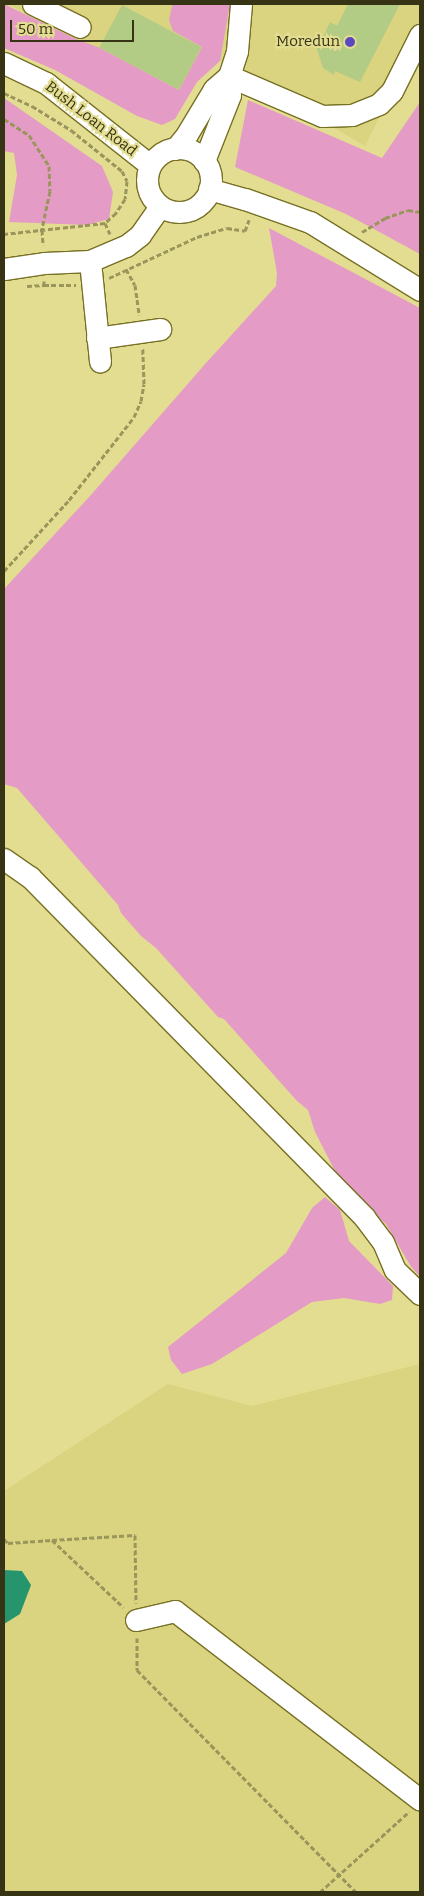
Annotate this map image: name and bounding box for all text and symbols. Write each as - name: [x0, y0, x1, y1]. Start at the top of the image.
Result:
- scale bar: [12, 10, 136, 42]
- text: 50 m: [18, 20, 53, 38]
- place label: Moredun: [276, 33, 340, 51]
- marker: Moredun: [344, 36, 356, 48]
- street label: Bush Loan Road: [42, 78, 140, 160]

